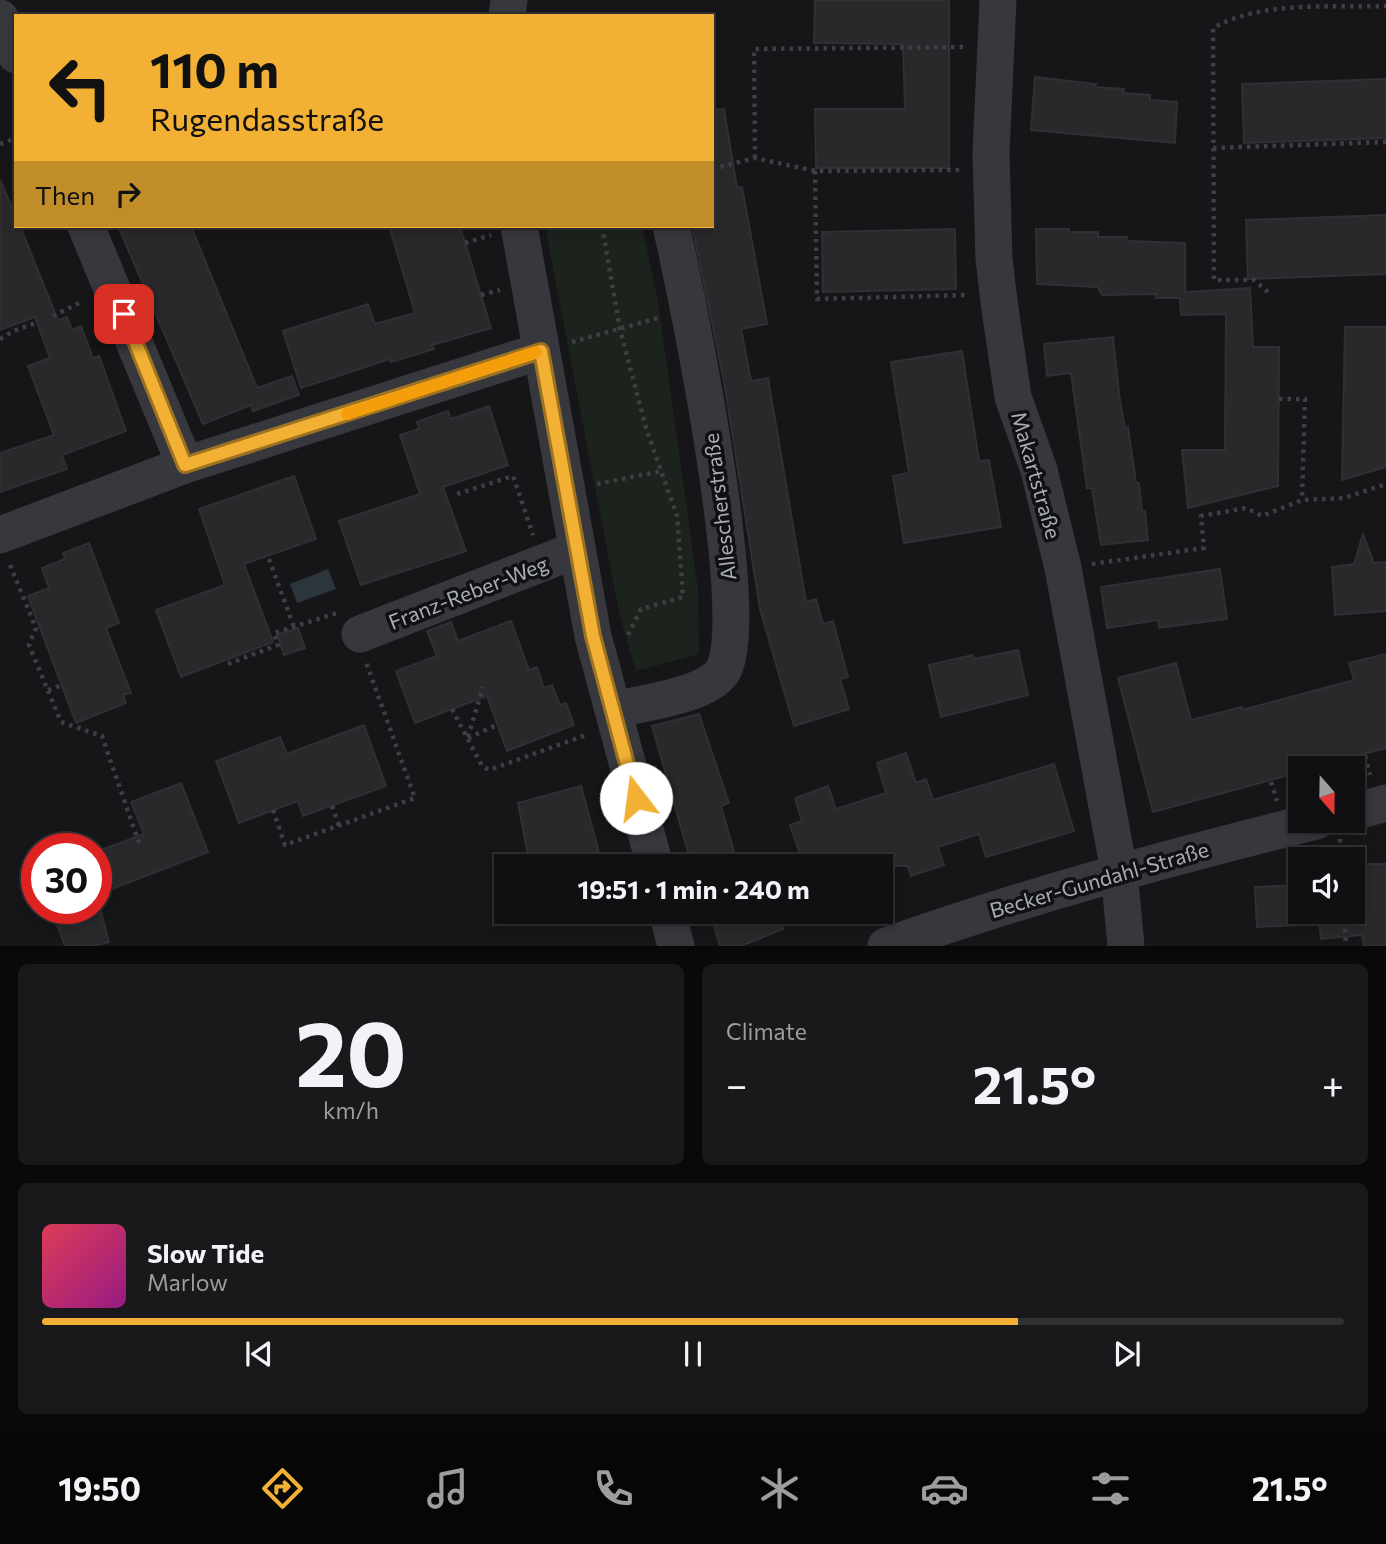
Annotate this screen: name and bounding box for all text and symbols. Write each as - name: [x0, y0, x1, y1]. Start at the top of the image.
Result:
- text: 110 m: [150, 38, 279, 98]
- icon: left: [35, 42, 126, 133]
- text: Rugendasstraße: [150, 98, 384, 138]
- icon: right: [109, 175, 147, 213]
- text: Then: [35, 179, 95, 210]
- pin: [94, 284, 154, 344]
- icon: arrive: [105, 295, 143, 333]
- street label: Makartstraße: [1007, 408, 1067, 542]
- street label: Allescherstraße: [698, 432, 740, 582]
- street label: Franz-Reber-Weg: [385, 550, 551, 634]
- north arrow: [1288, 756, 1365, 833]
- map controls: [1288, 756, 1365, 924]
- position arrow: [599, 761, 673, 835]
- speed limit sign: 30: [21, 833, 112, 924]
- street label: Becker-Gundahl-Straße: [987, 836, 1211, 922]
- button: sound: [1288, 847, 1365, 924]
- text: 19:51 · 1 min · 240 m: [577, 873, 810, 904]
- text: 20: [295, 994, 407, 1106]
- text: Climate: [726, 1017, 807, 1045]
- text: 21.5°: [973, 1051, 1096, 1115]
- text: −: [726, 1060, 748, 1107]
- text: +: [1322, 1060, 1344, 1107]
- text: km/h: [323, 1096, 379, 1124]
- text: Slow Tide: [147, 1237, 264, 1268]
- text: Marlow: [147, 1268, 228, 1296]
- icon: previous: [240, 1335, 278, 1373]
- icon: pause: [674, 1335, 712, 1373]
- icon: next: [1108, 1335, 1146, 1373]
- icon: directions: [258, 1464, 307, 1513]
- icon: music: [423, 1464, 472, 1513]
- icon: phone: [589, 1464, 638, 1513]
- icon: climate: [755, 1464, 804, 1513]
- icon: car: [920, 1464, 969, 1513]
- icon: filters: [1086, 1464, 1135, 1513]
- text: 19:50: [58, 1468, 141, 1508]
- text: 21.5°: [1252, 1468, 1328, 1508]

